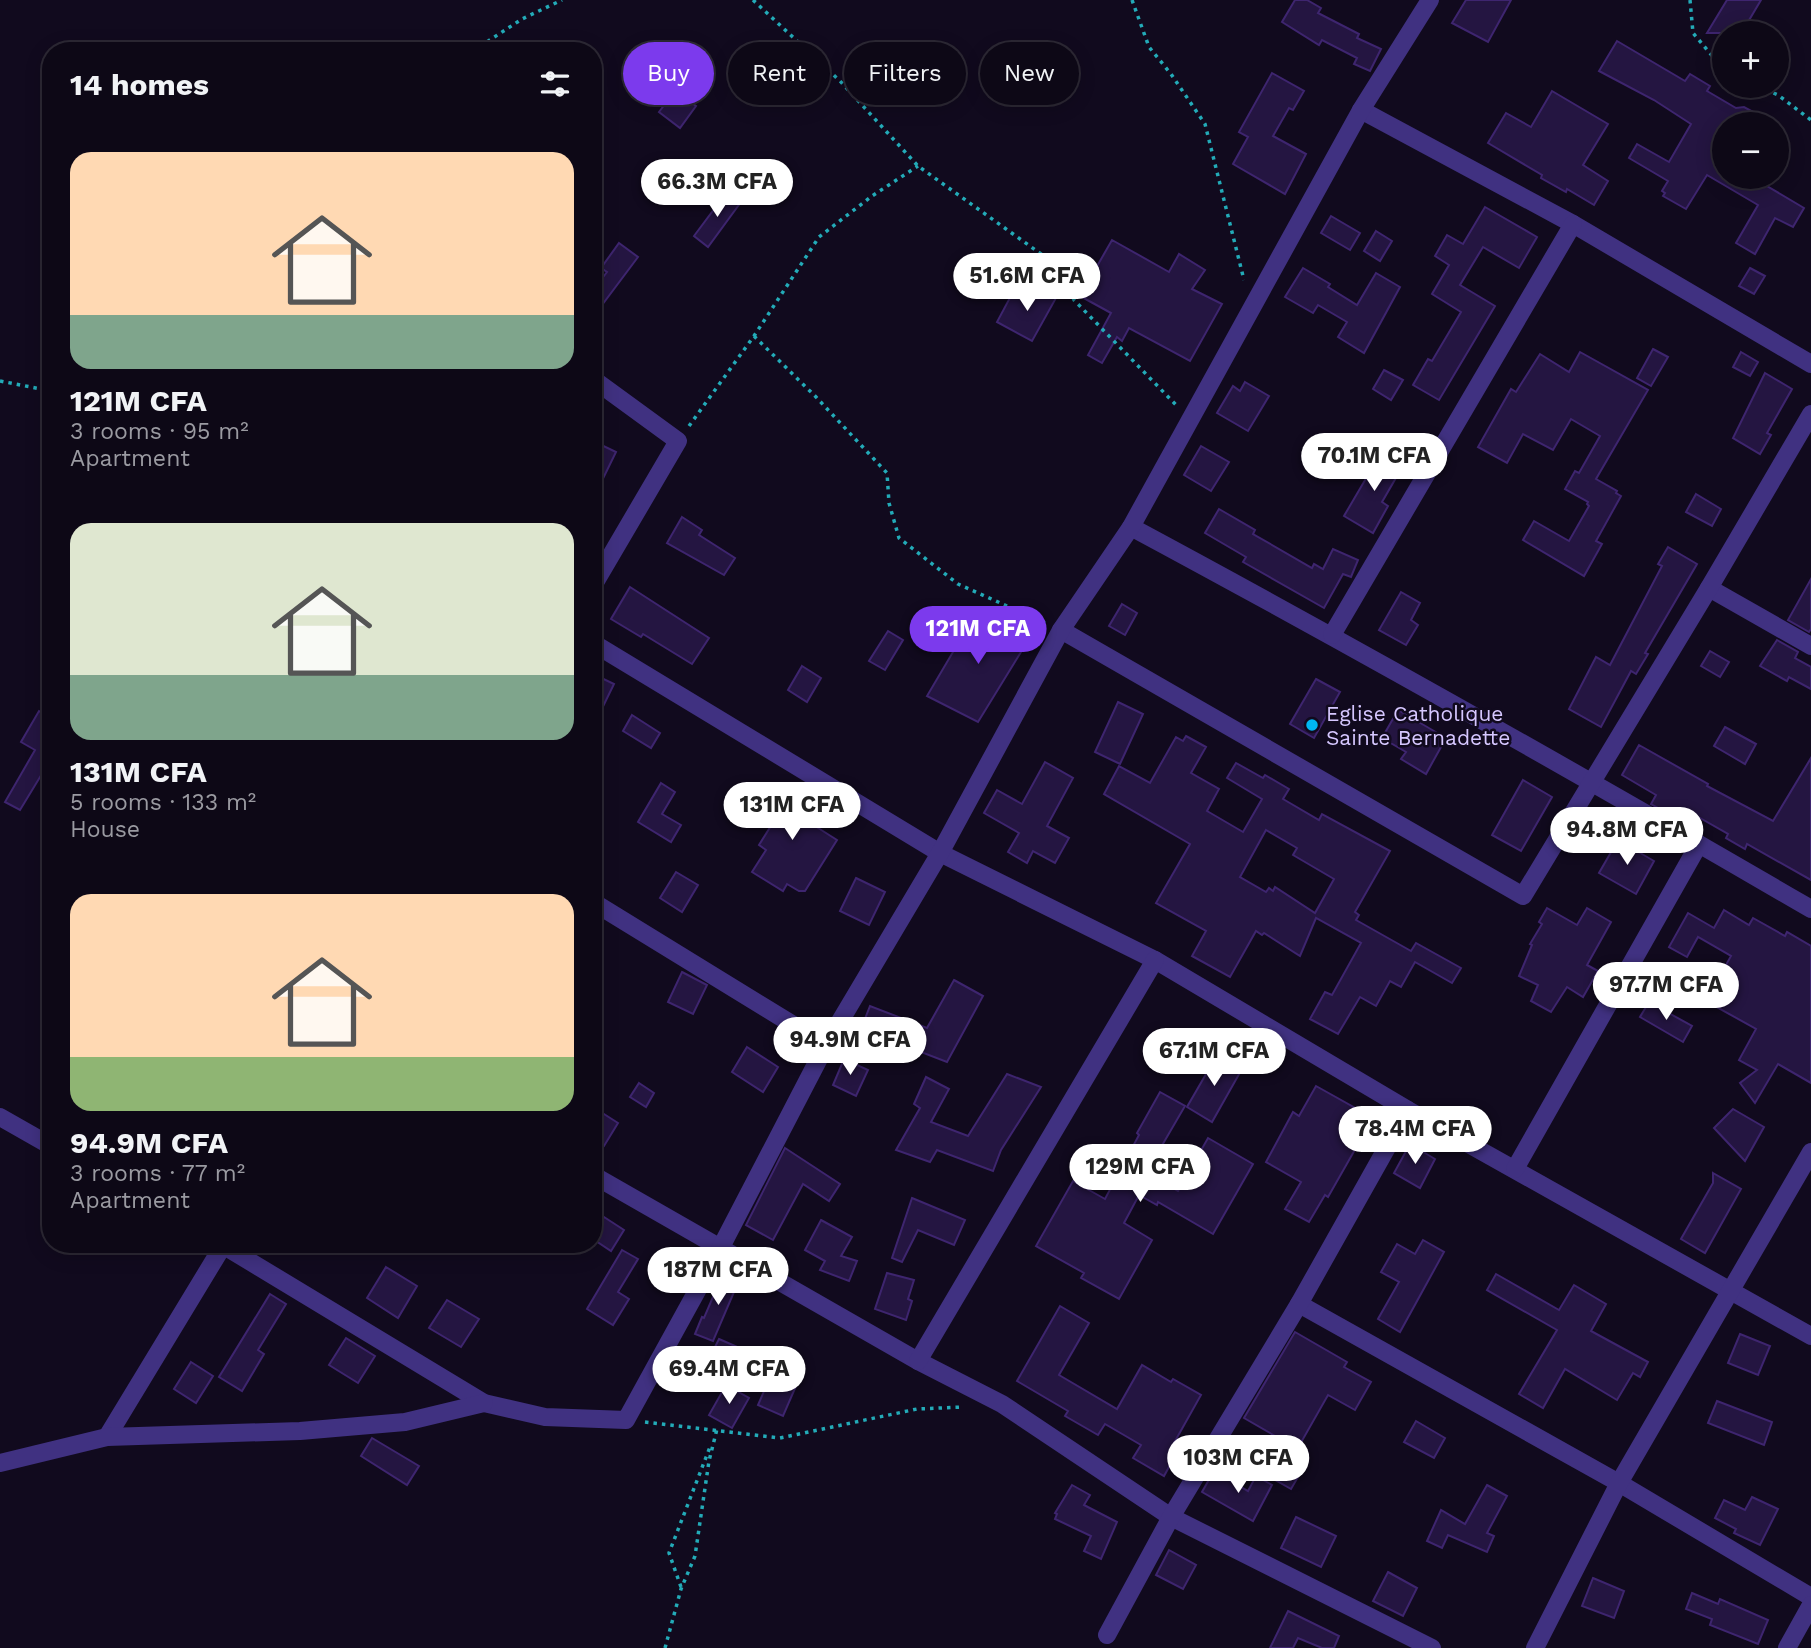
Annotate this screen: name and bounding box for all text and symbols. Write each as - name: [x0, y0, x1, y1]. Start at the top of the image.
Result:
- map controls: [1712, 21, 1789, 189]
- button: +: [1712, 21, 1789, 98]
- chip: Buy: [623, 42, 714, 105]
- chip: Rent: [728, 42, 830, 105]
- chip: Filters: [844, 42, 966, 105]
- chip: New: [980, 42, 1079, 105]
- icon: filters: [536, 65, 574, 103]
- text: 14 homes: [70, 67, 209, 102]
- button: −: [1712, 112, 1789, 189]
- pin: 66.3M CFA: [637, 160, 797, 219]
- text: 66.3M CFA: [657, 168, 777, 195]
- icon: home: [259, 197, 385, 323]
- pin: 51.6M CFA: [947, 254, 1107, 313]
- text: 51.6M CFA: [969, 262, 1085, 289]
- text: 121M CFA: [70, 383, 207, 418]
- text: 3 rooms · 95 m²: [70, 418, 249, 445]
- pin: 70.1M CFA: [1294, 434, 1454, 493]
- text: 70.1M CFA: [1317, 442, 1431, 469]
- text: Apartment: [70, 445, 190, 472]
- icon: home: [259, 568, 385, 694]
- pin: 121M CFA: [906, 606, 1050, 666]
- text: 121M CFA: [926, 615, 1030, 642]
- place label: Eglise Catholique Sainte Bernadette: [1326, 701, 1510, 750]
- marker: Eglise Catholique Sainte Bernadette: [1304, 717, 1320, 733]
- text: 131M CFA: [70, 754, 207, 789]
- pin: 131M CFA: [720, 782, 864, 842]
- text: 5 rooms · 133 m²: [70, 789, 256, 816]
- text: 131M CFA: [740, 791, 844, 818]
- pin: 94.8M CFA: [1547, 808, 1707, 867]
- text: House: [70, 816, 140, 843]
- text: 94.8M CFA: [1566, 816, 1688, 843]
- icon: home: [259, 939, 385, 1065]
- pin: 97.7M CFA: [1586, 962, 1746, 1022]
- text: 97.7M CFA: [1609, 971, 1723, 998]
- pin: 94.9M CFA: [770, 1018, 930, 1077]
- text: 94.9M CFA: [789, 1026, 911, 1053]
- pin: 67.1M CFA: [1134, 1028, 1294, 1088]
- text: 67.1M CFA: [1159, 1037, 1269, 1064]
- pin: 78.4M CFA: [1335, 1106, 1495, 1166]
- text: 78.4M CFA: [1355, 1115, 1475, 1142]
- text: 94.9M CFA: [70, 1125, 228, 1160]
- pin: 129M CFA: [1068, 1144, 1212, 1204]
- text: 129M CFA: [1085, 1153, 1195, 1180]
- text: 3 rooms · 77 m²: [70, 1160, 245, 1187]
- text: Apartment: [70, 1187, 190, 1214]
- pin: 187M CFA: [646, 1248, 790, 1307]
- text: 187M CFA: [664, 1256, 772, 1283]
- pin: 69.4M CFA: [649, 1346, 809, 1406]
- text: 69.4M CFA: [669, 1355, 790, 1382]
- pin: 103M CFA: [1166, 1436, 1310, 1495]
- text: 103M CFA: [1183, 1444, 1293, 1471]

